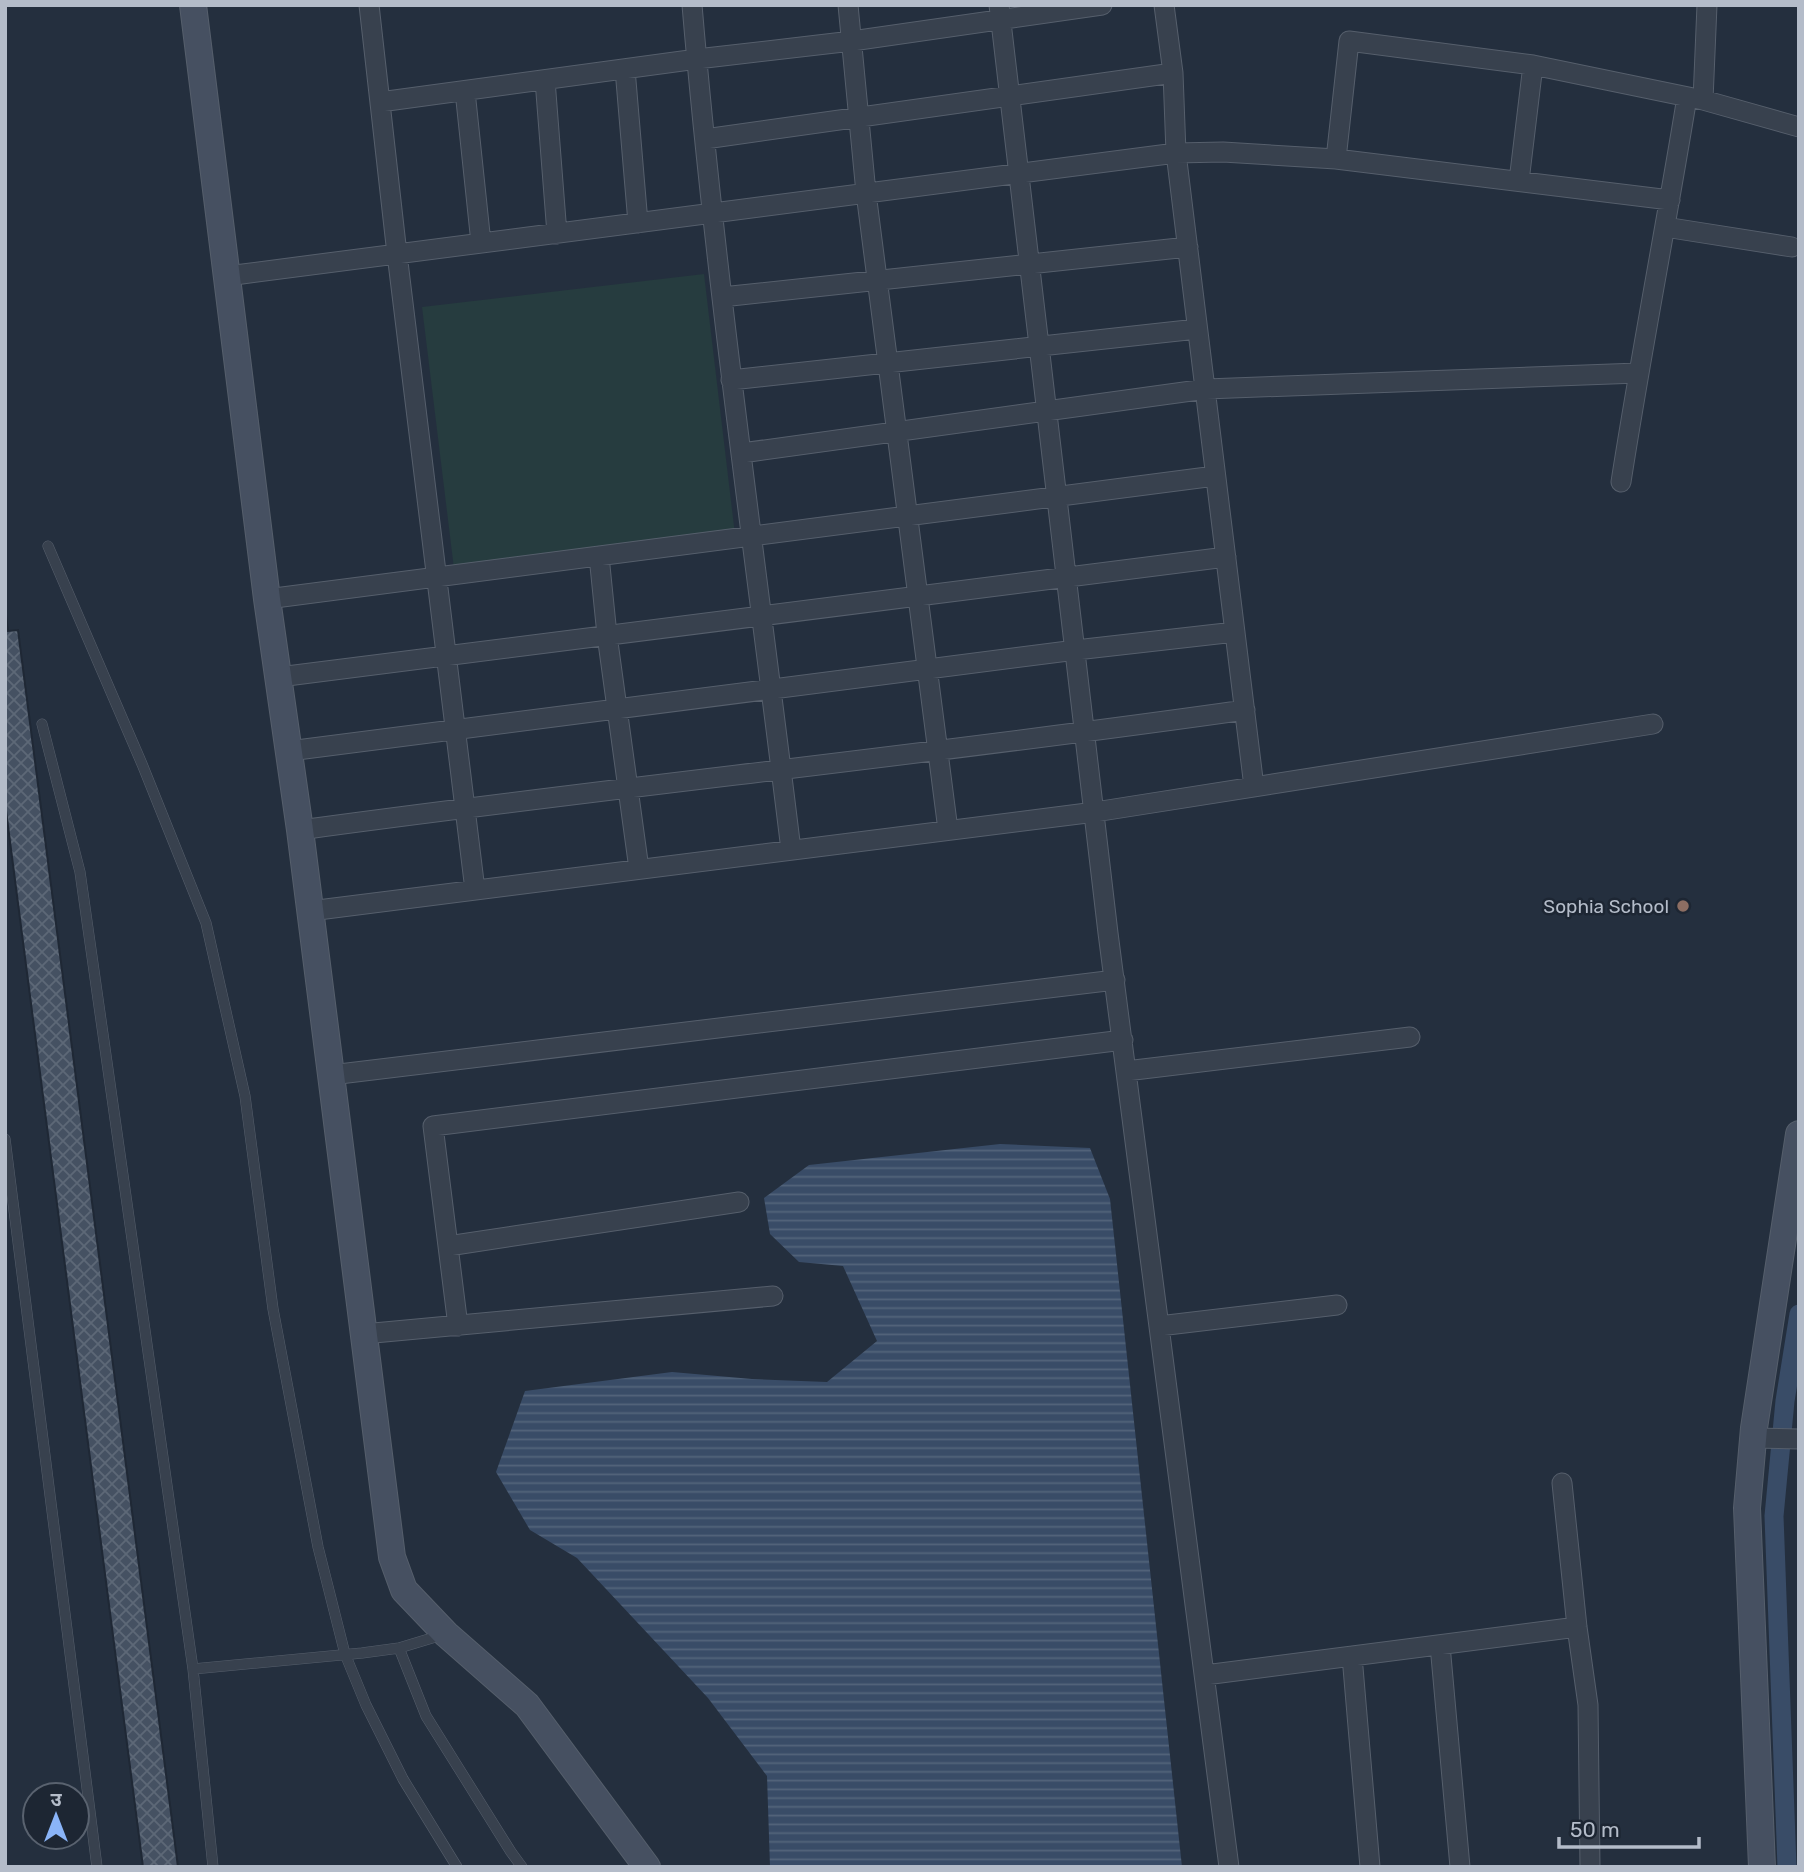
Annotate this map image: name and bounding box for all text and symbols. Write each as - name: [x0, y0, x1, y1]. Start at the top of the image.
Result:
- place label: Sophia School: [1543, 895, 1669, 918]
- marker: Sophia School: [1675, 898, 1691, 914]
- north arrow: [21, 1781, 91, 1851]
- text: उ: [50, 1788, 62, 1811]
- scale bar: [1559, 1806, 1699, 1850]
- text: 50 m: [1570, 1817, 1620, 1842]

